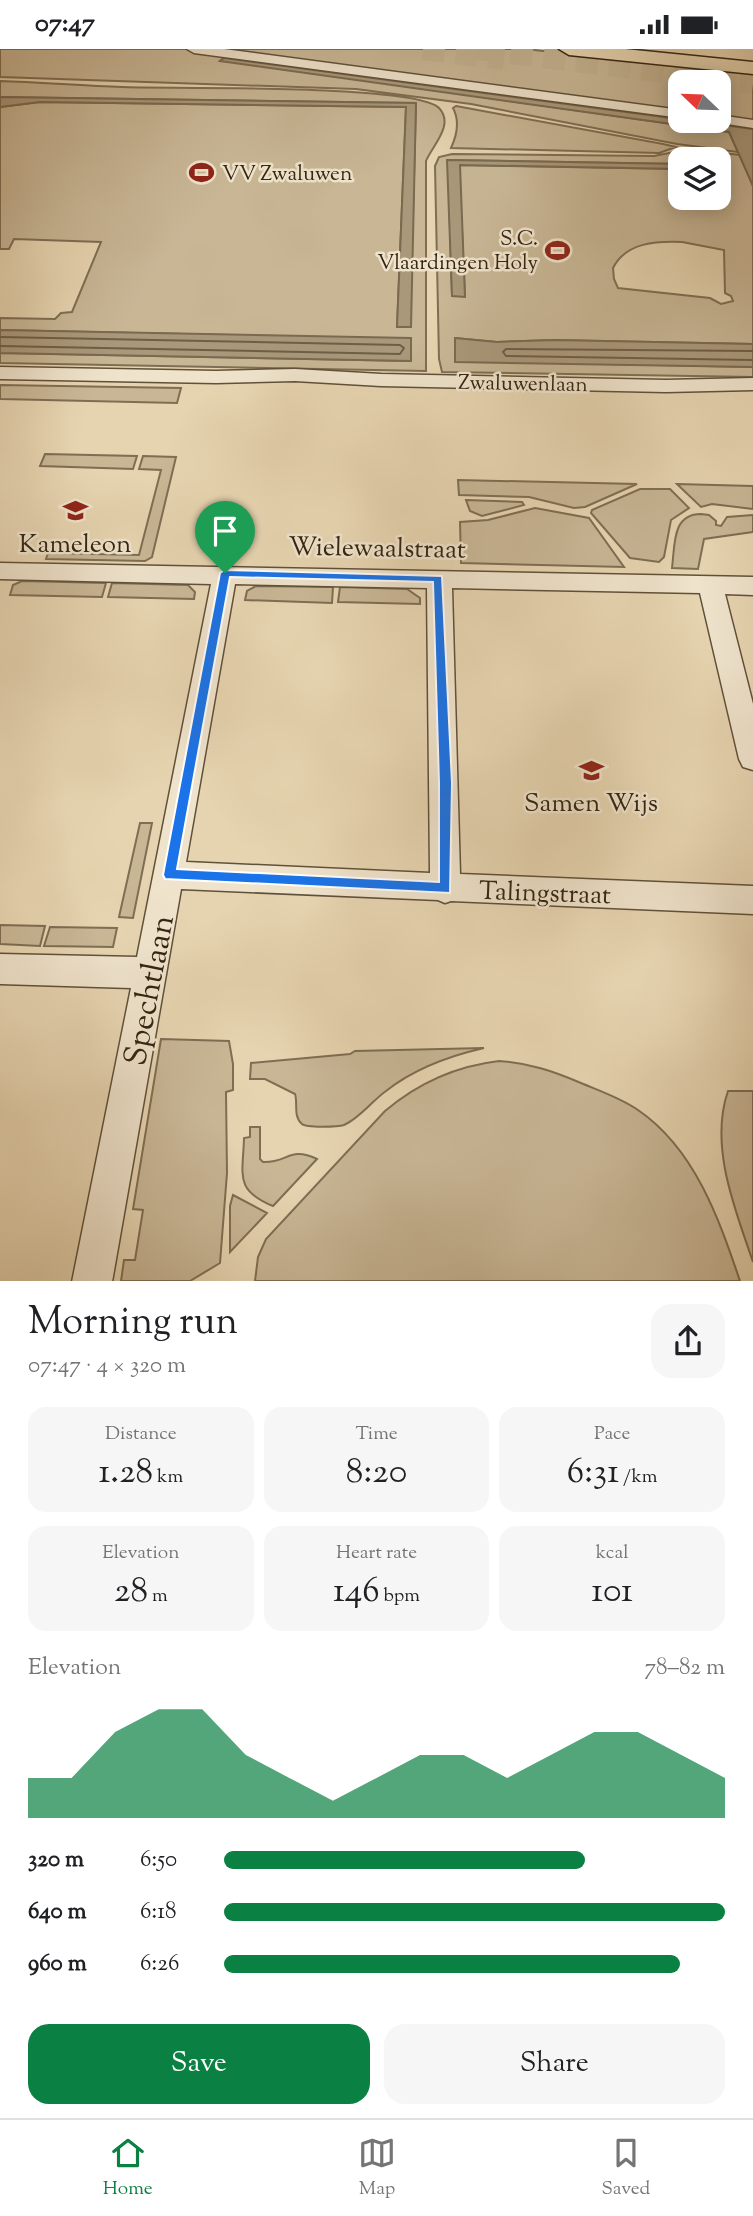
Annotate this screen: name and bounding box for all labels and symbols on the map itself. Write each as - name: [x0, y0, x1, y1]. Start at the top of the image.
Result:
- north arrow: [668, 70, 732, 133]
- sports icon: VV Zwaluwen: [188, 159, 216, 187]
- place label: VV Zwaluwen: [222, 160, 352, 190]
- place label: S.C. Vlaardingen Holy: [377, 225, 539, 279]
- sports icon: S.C. Vlaardingen Holy: [544, 236, 572, 264]
- street label: Zwaluwenlaan: [458, 369, 588, 401]
- school or university icon: Kameleon: [61, 497, 89, 525]
- pin: [195, 501, 255, 573]
- place label: Kameleon: [19, 527, 131, 564]
- street label: Wielewaalstraat: [288, 529, 466, 570]
- school or university icon: Samen Wijs: [577, 756, 605, 784]
- place label: Samen Wijs: [524, 786, 658, 823]
- street label: Talingstraat: [478, 874, 612, 915]
- street label: Spechtlaan: [114, 911, 188, 1070]

